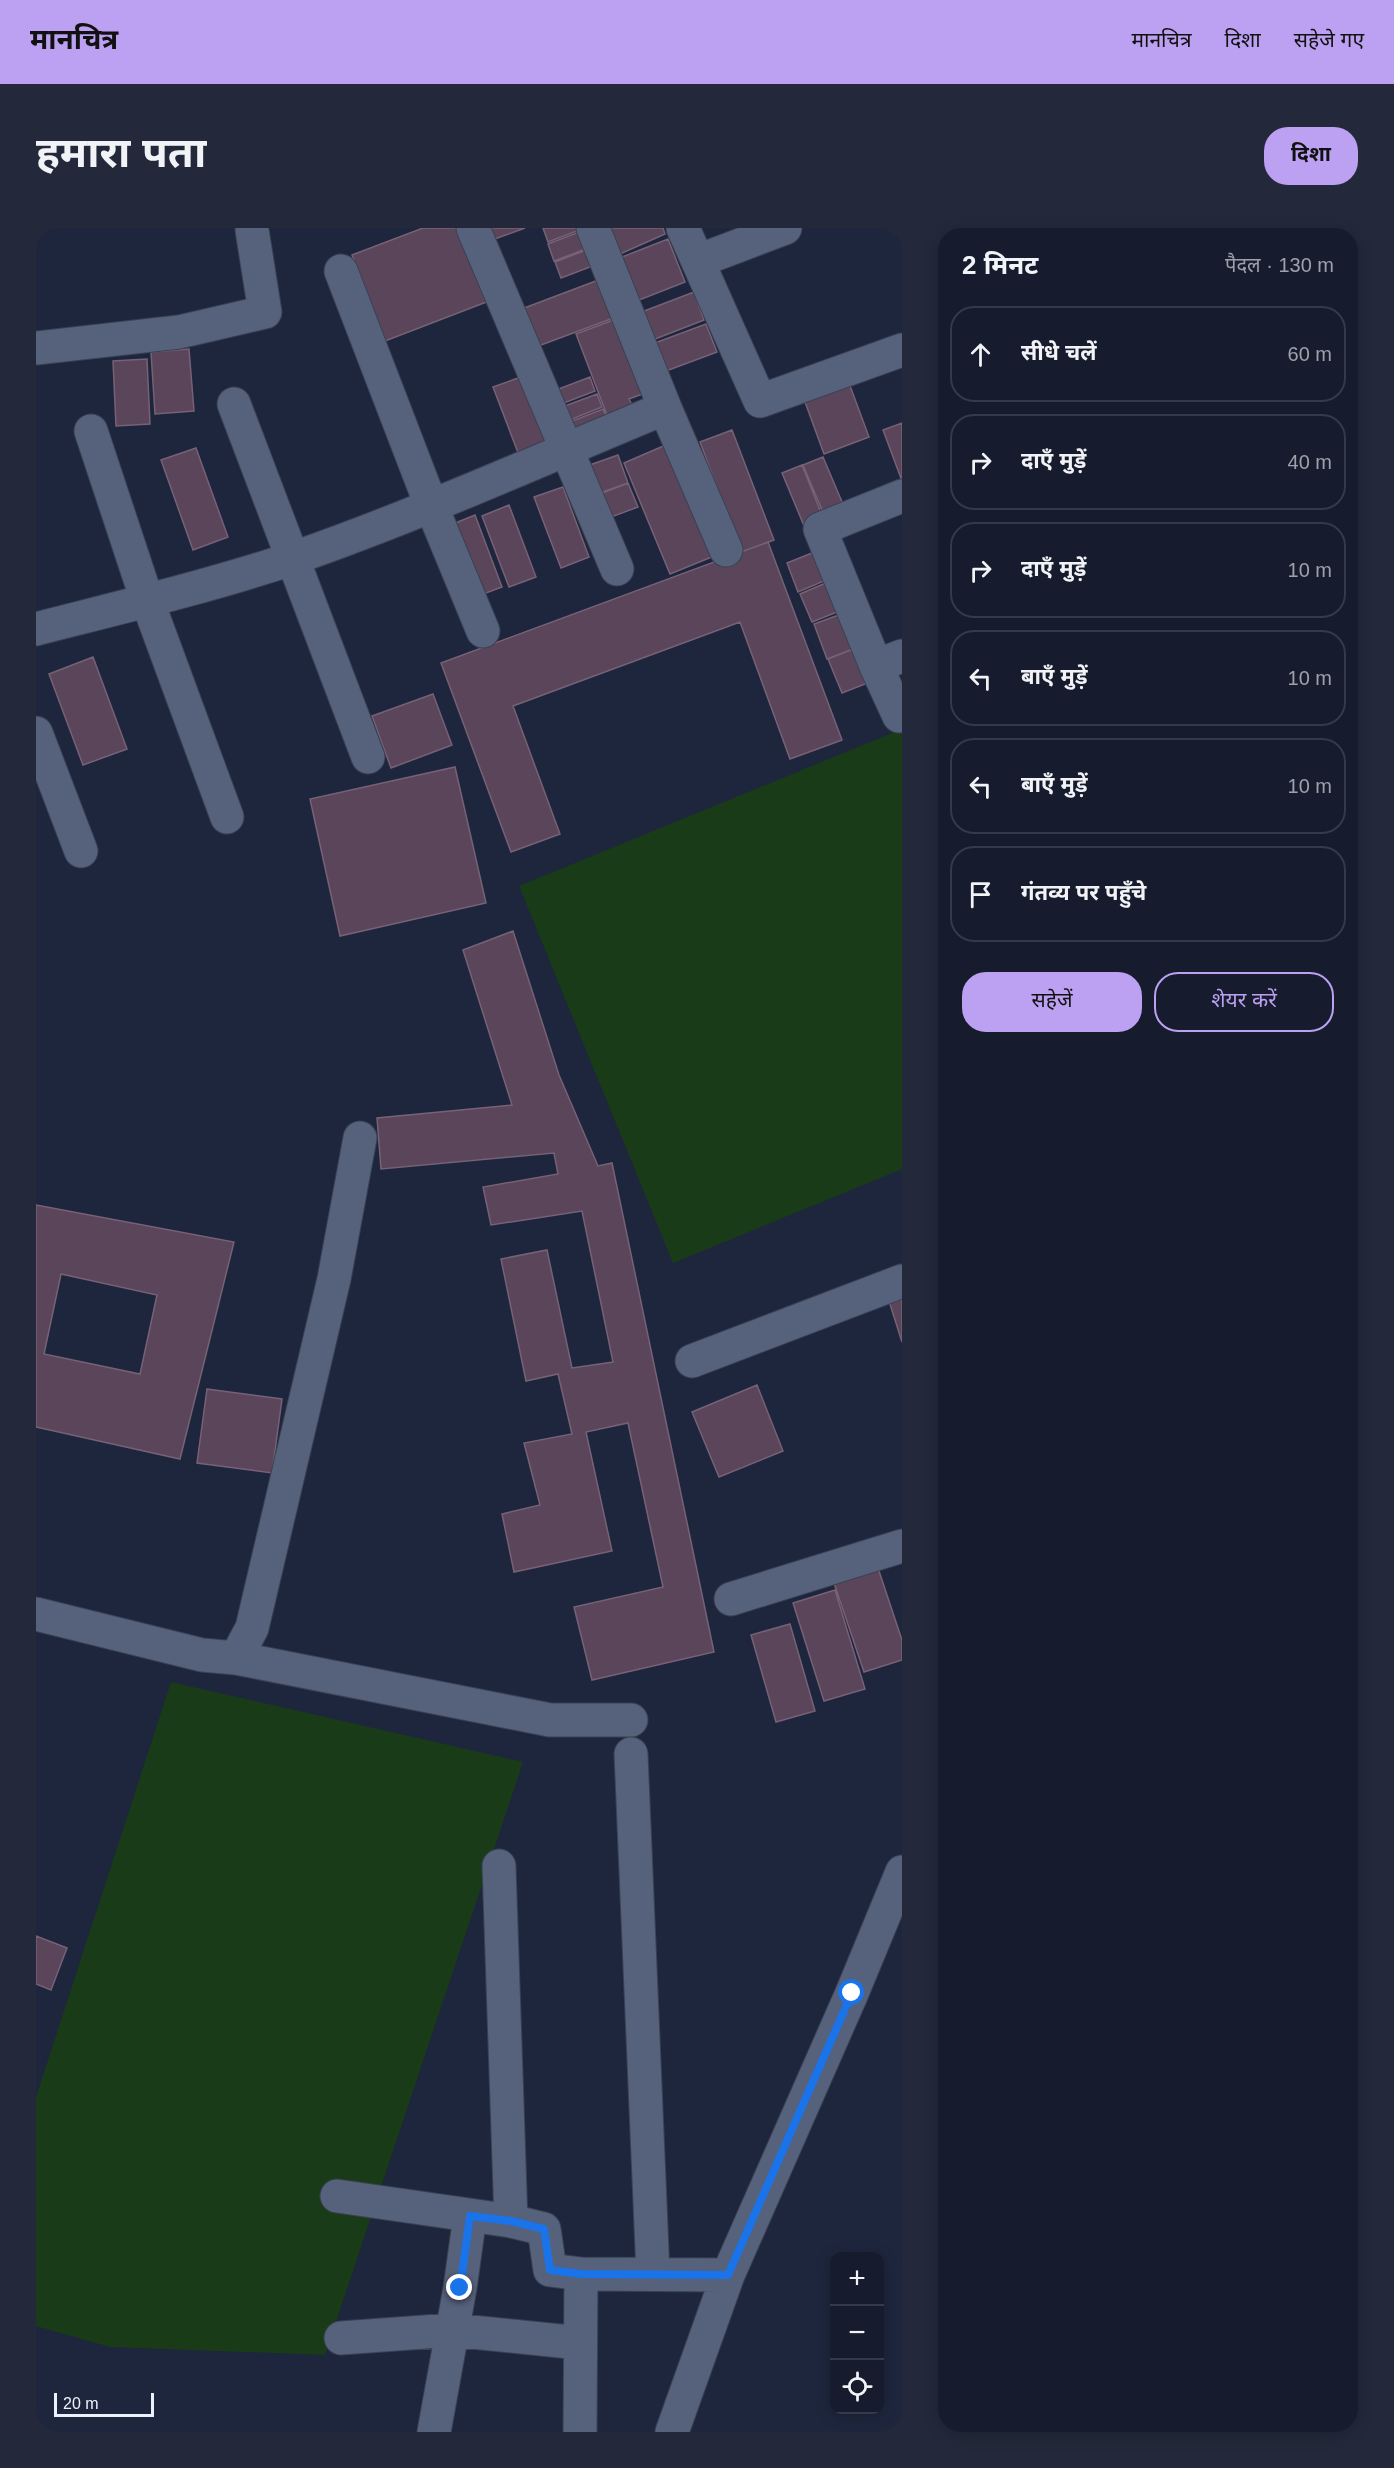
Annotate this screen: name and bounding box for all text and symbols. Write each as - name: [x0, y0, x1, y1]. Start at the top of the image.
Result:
- text: मानचित्र: [30, 24, 118, 55]
- text: मानचित्र: [1131, 28, 1191, 51]
- text: दिशा: [1224, 28, 1261, 51]
- text: सहेजे गए: [1294, 28, 1364, 51]
- button: दिशा: [1264, 127, 1358, 185]
- text: हमारा पता: [36, 129, 206, 176]
- text: 2 मिनट: [962, 250, 1038, 280]
- text: पैदल · 130 m: [1225, 254, 1334, 276]
- icon: ahead: [964, 338, 997, 371]
- text: सीधे चलें: [1021, 340, 1096, 365]
- text: 60 m: [1288, 343, 1332, 365]
- icon: right: [964, 446, 997, 479]
- text: दाएँ मुड़ें: [1021, 448, 1086, 473]
- text: 40 m: [1288, 451, 1332, 473]
- icon: right: [964, 554, 997, 587]
- text: दाएँ मुड़ें: [1021, 556, 1086, 581]
- text: 10 m: [1288, 559, 1332, 581]
- icon: left: [964, 662, 997, 695]
- text: बाएँ मुड़ें: [1021, 664, 1087, 689]
- text: 10 m: [1288, 667, 1332, 689]
- icon: left: [964, 770, 997, 803]
- text: बाएँ मुड़ें: [1021, 772, 1087, 797]
- text: 10 m: [1288, 775, 1332, 797]
- icon: arrive: [964, 878, 997, 911]
- text: गंतव्य पर पहुँचे: [1021, 880, 1146, 905]
- button: सहेजें: [962, 972, 1142, 1032]
- button: शेयर करें: [1154, 972, 1334, 1032]
- route start: [838, 1979, 864, 2005]
- map controls: [830, 2252, 884, 2414]
- button: +: [830, 2252, 884, 2306]
- route end: [446, 2274, 472, 2300]
- button: −: [830, 2306, 884, 2360]
- button: locate: [830, 2360, 884, 2414]
- scale bar: [54, 2390, 154, 2418]
- text: 20 m: [63, 2395, 99, 2412]

